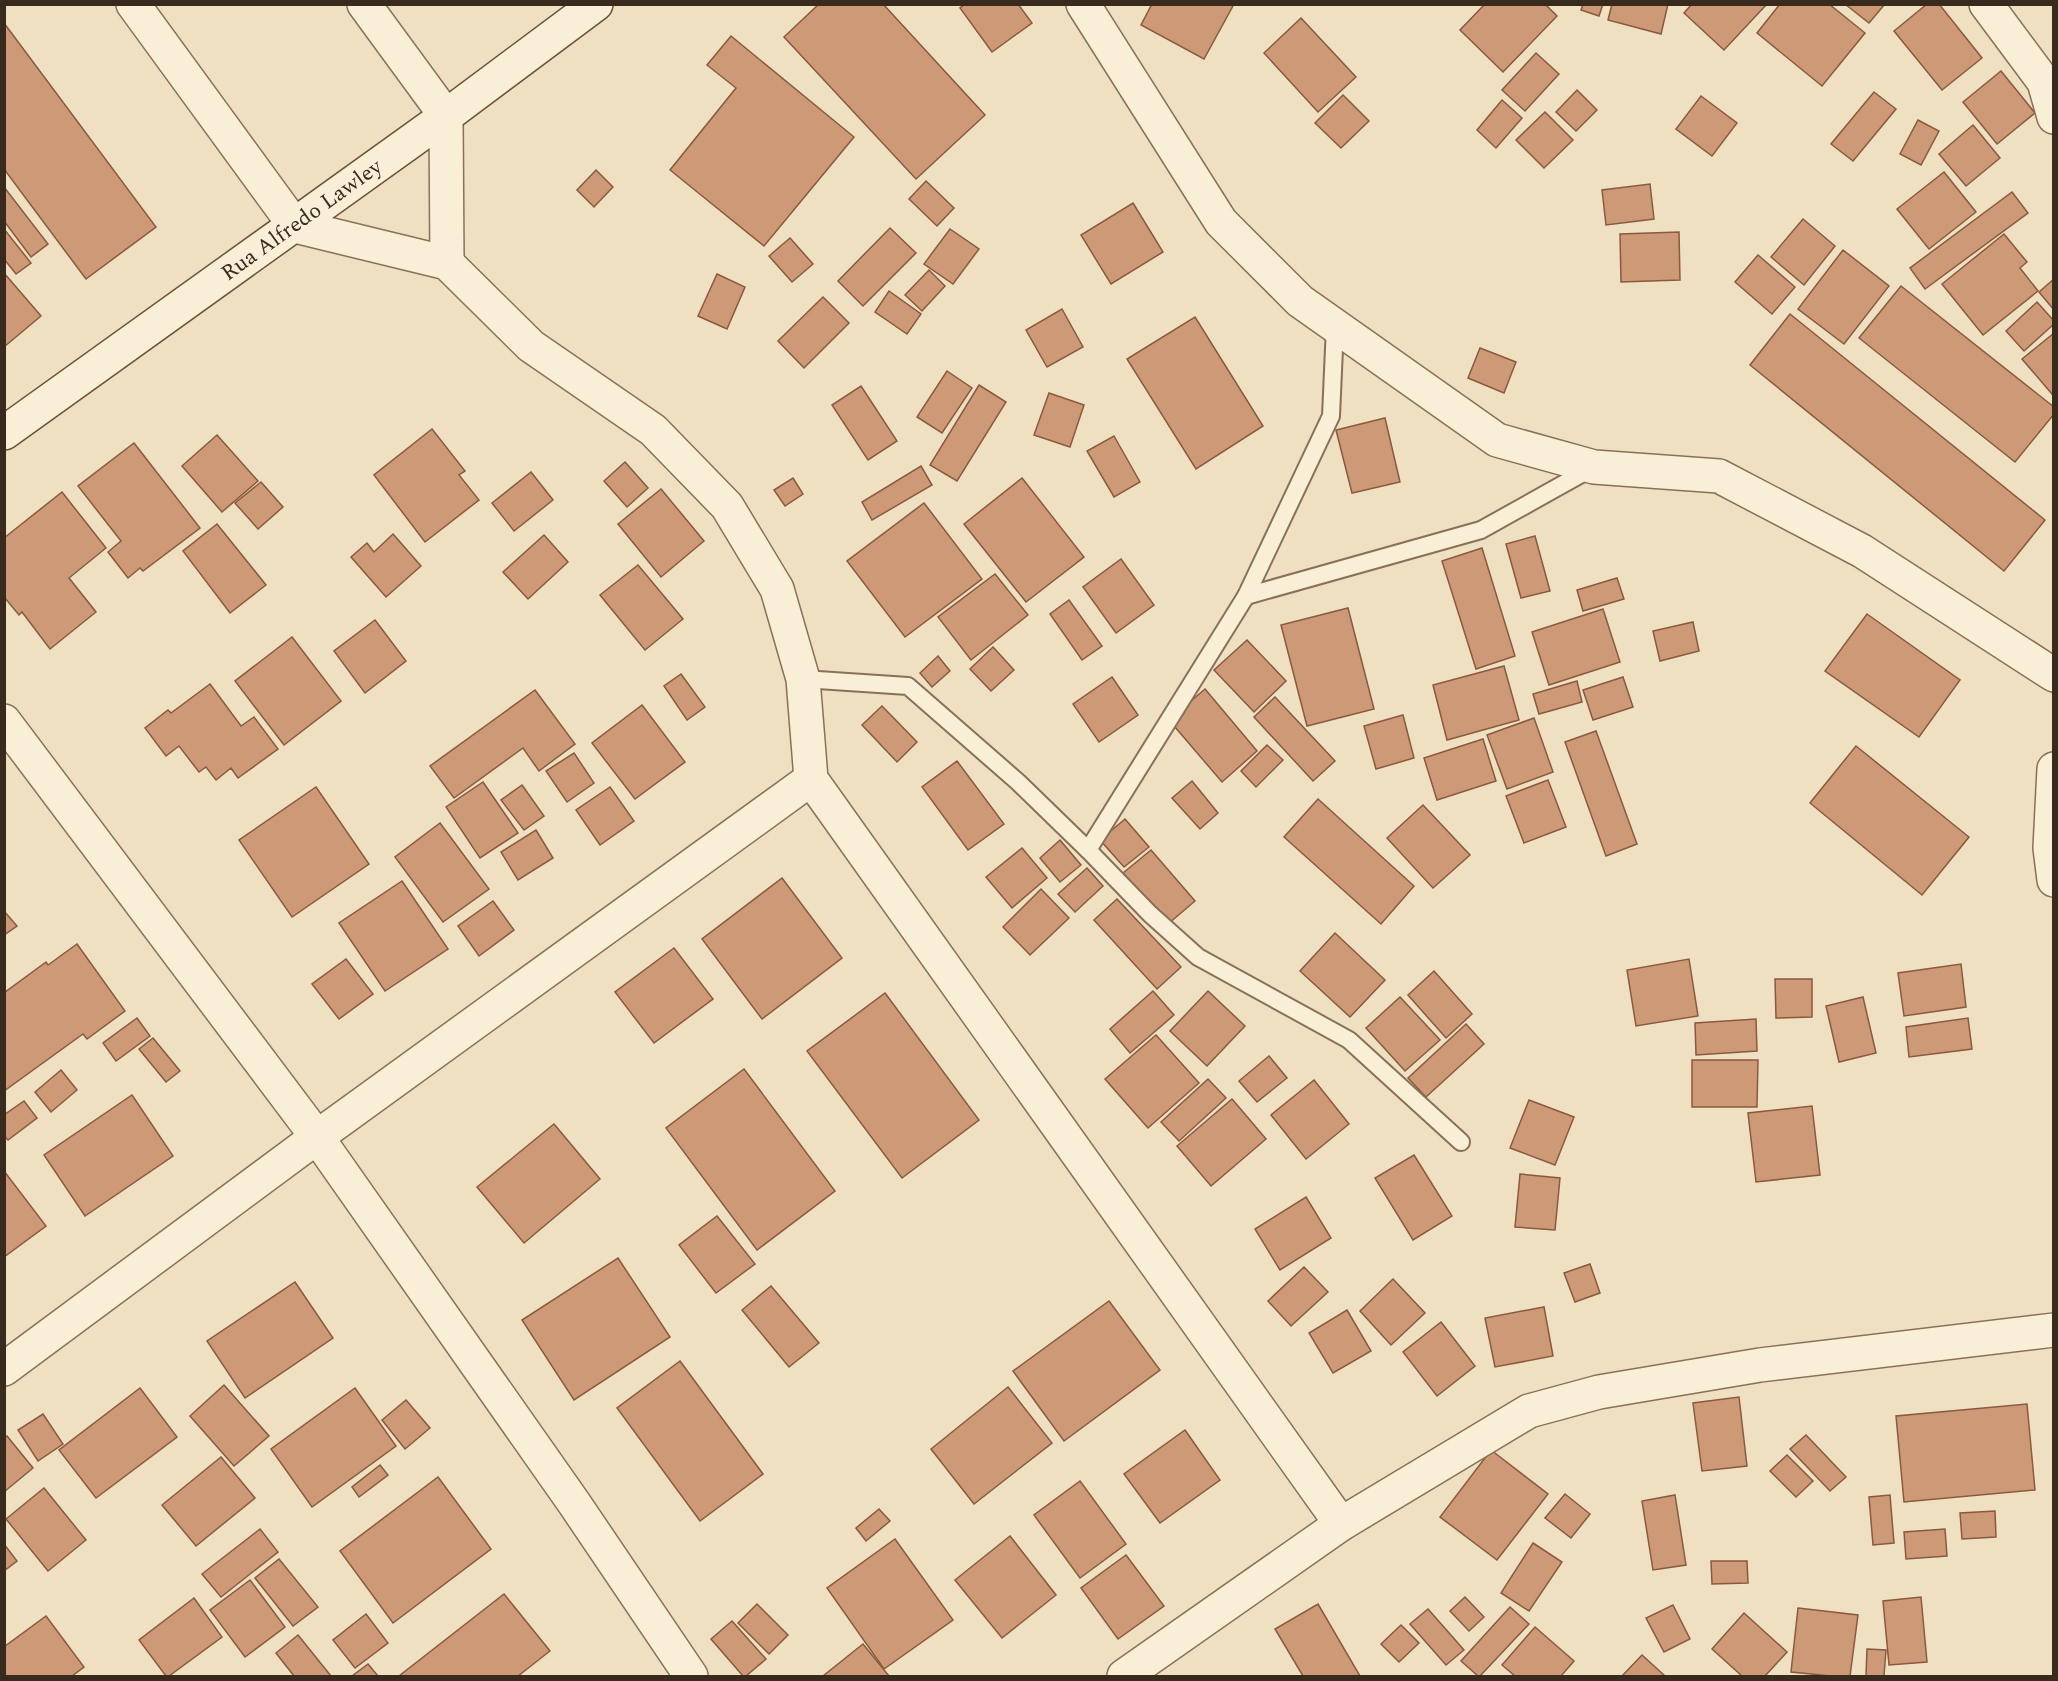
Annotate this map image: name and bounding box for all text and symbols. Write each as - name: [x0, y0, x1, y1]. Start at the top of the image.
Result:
- street label: Rua Alfredo Lawley: [214, 150, 390, 289]

